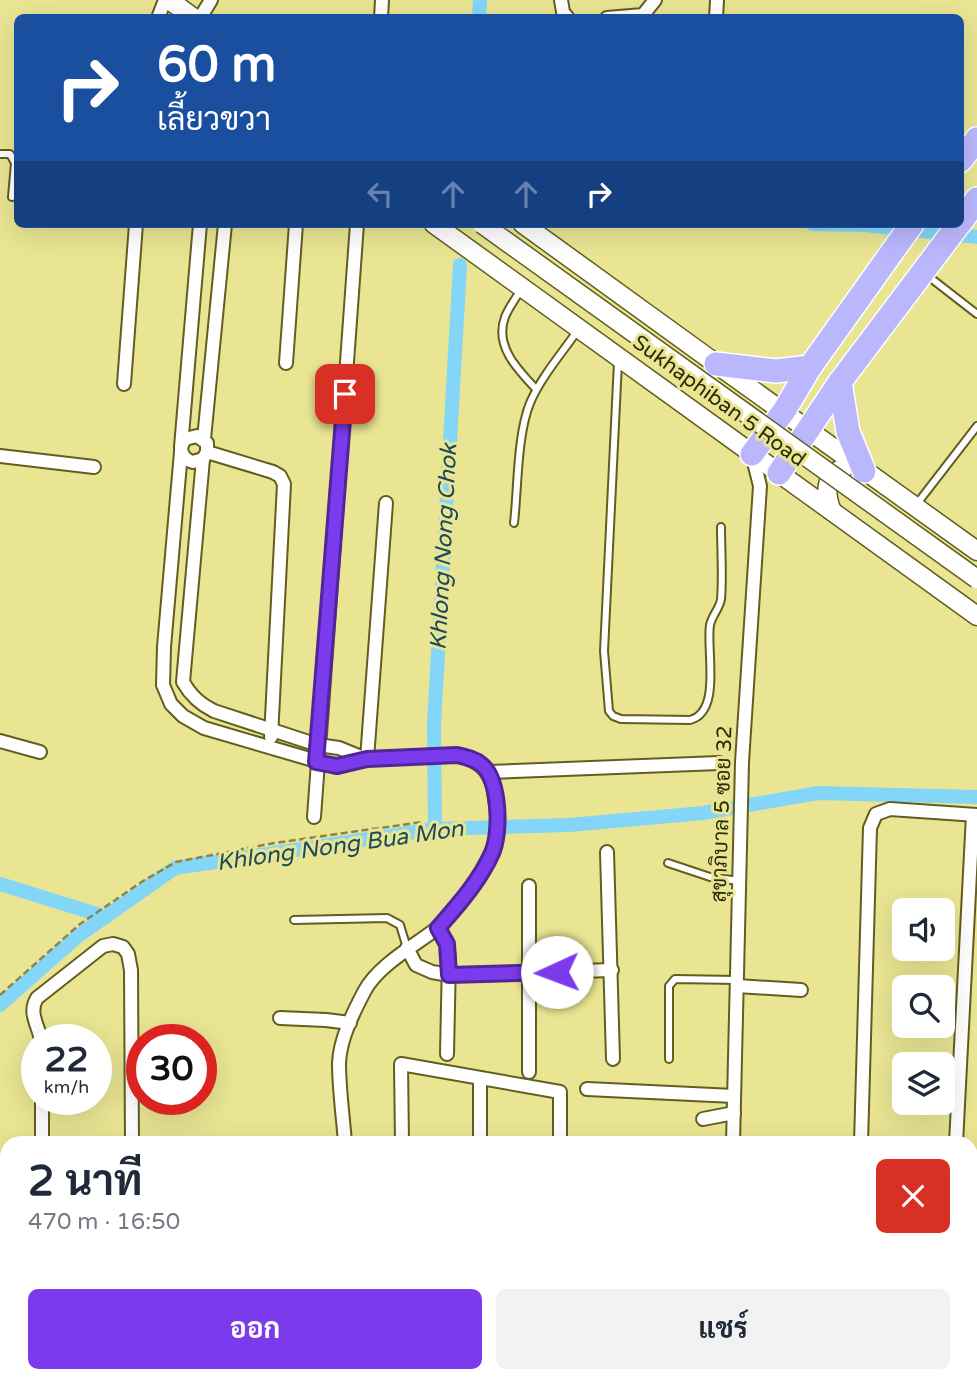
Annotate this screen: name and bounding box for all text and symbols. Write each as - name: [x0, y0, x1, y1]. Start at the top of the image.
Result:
- text: 60 m: [157, 36, 276, 95]
- icon: right: [42, 42, 133, 133]
- text: เลี้ยวขวา: [157, 101, 271, 139]
- icon: left: [361, 175, 399, 213]
- icon: ahead: [434, 175, 472, 213]
- icon: ahead: [507, 175, 545, 213]
- icon: right: [580, 175, 618, 213]
- street label: Sukhaphiban 5 Road: [628, 330, 810, 472]
- pin: [315, 364, 375, 424]
- icon: arrive: [326, 375, 364, 413]
- water label: Khlong Nong Chok: [425, 442, 463, 651]
- street label: สุขาภิบาล 5 ซอย 32: [706, 725, 739, 903]
- water label: Khlong Nong Bua Mon: [215, 815, 466, 877]
- map controls: [892, 898, 955, 1115]
- button: sound: [892, 898, 955, 961]
- position arrow: [520, 935, 594, 1009]
- button: search: [892, 975, 955, 1038]
- speed limit sign: 30: [126, 1024, 217, 1115]
- text: 22: [45, 1039, 88, 1081]
- button: layers: [892, 1052, 955, 1115]
- text: km/h: [44, 1076, 89, 1098]
- text: 2 นาที: [28, 1156, 143, 1207]
- button: close: [876, 1159, 950, 1233]
- text: 470 m · 16:50: [28, 1208, 180, 1236]
- button: ออก: [28, 1289, 482, 1369]
- button: แชร์: [496, 1289, 950, 1369]

